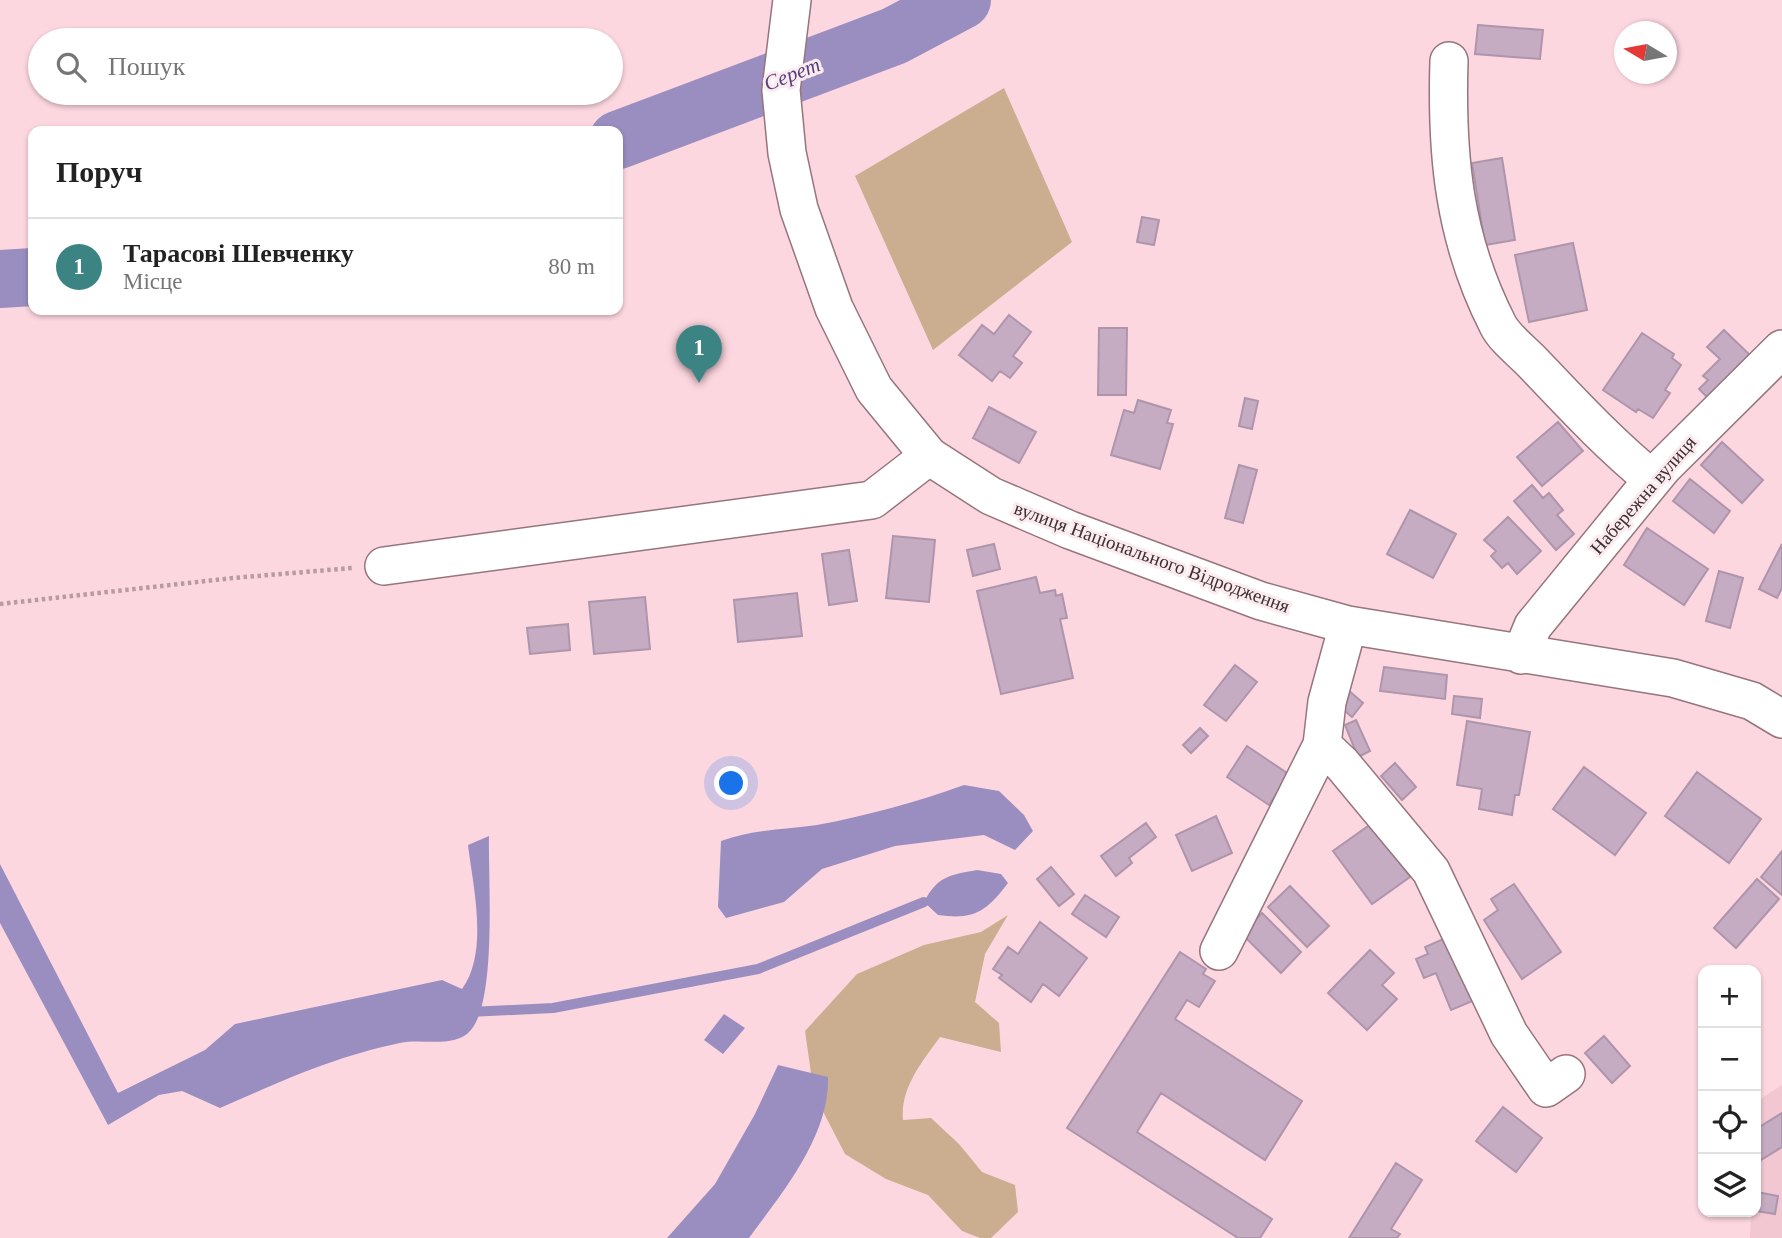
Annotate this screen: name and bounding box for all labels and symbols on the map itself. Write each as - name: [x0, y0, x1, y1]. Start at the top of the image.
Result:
- north arrow: [1614, 21, 1677, 84]
- water label: Серет: [761, 52, 823, 96]
- pin: 1: [676, 325, 722, 383]
- street label: Набережна вулиця: [1586, 431, 1700, 558]
- street label: вулиця Національного Відродження: [1011, 497, 1293, 617]
- your location: [714, 766, 748, 800]

